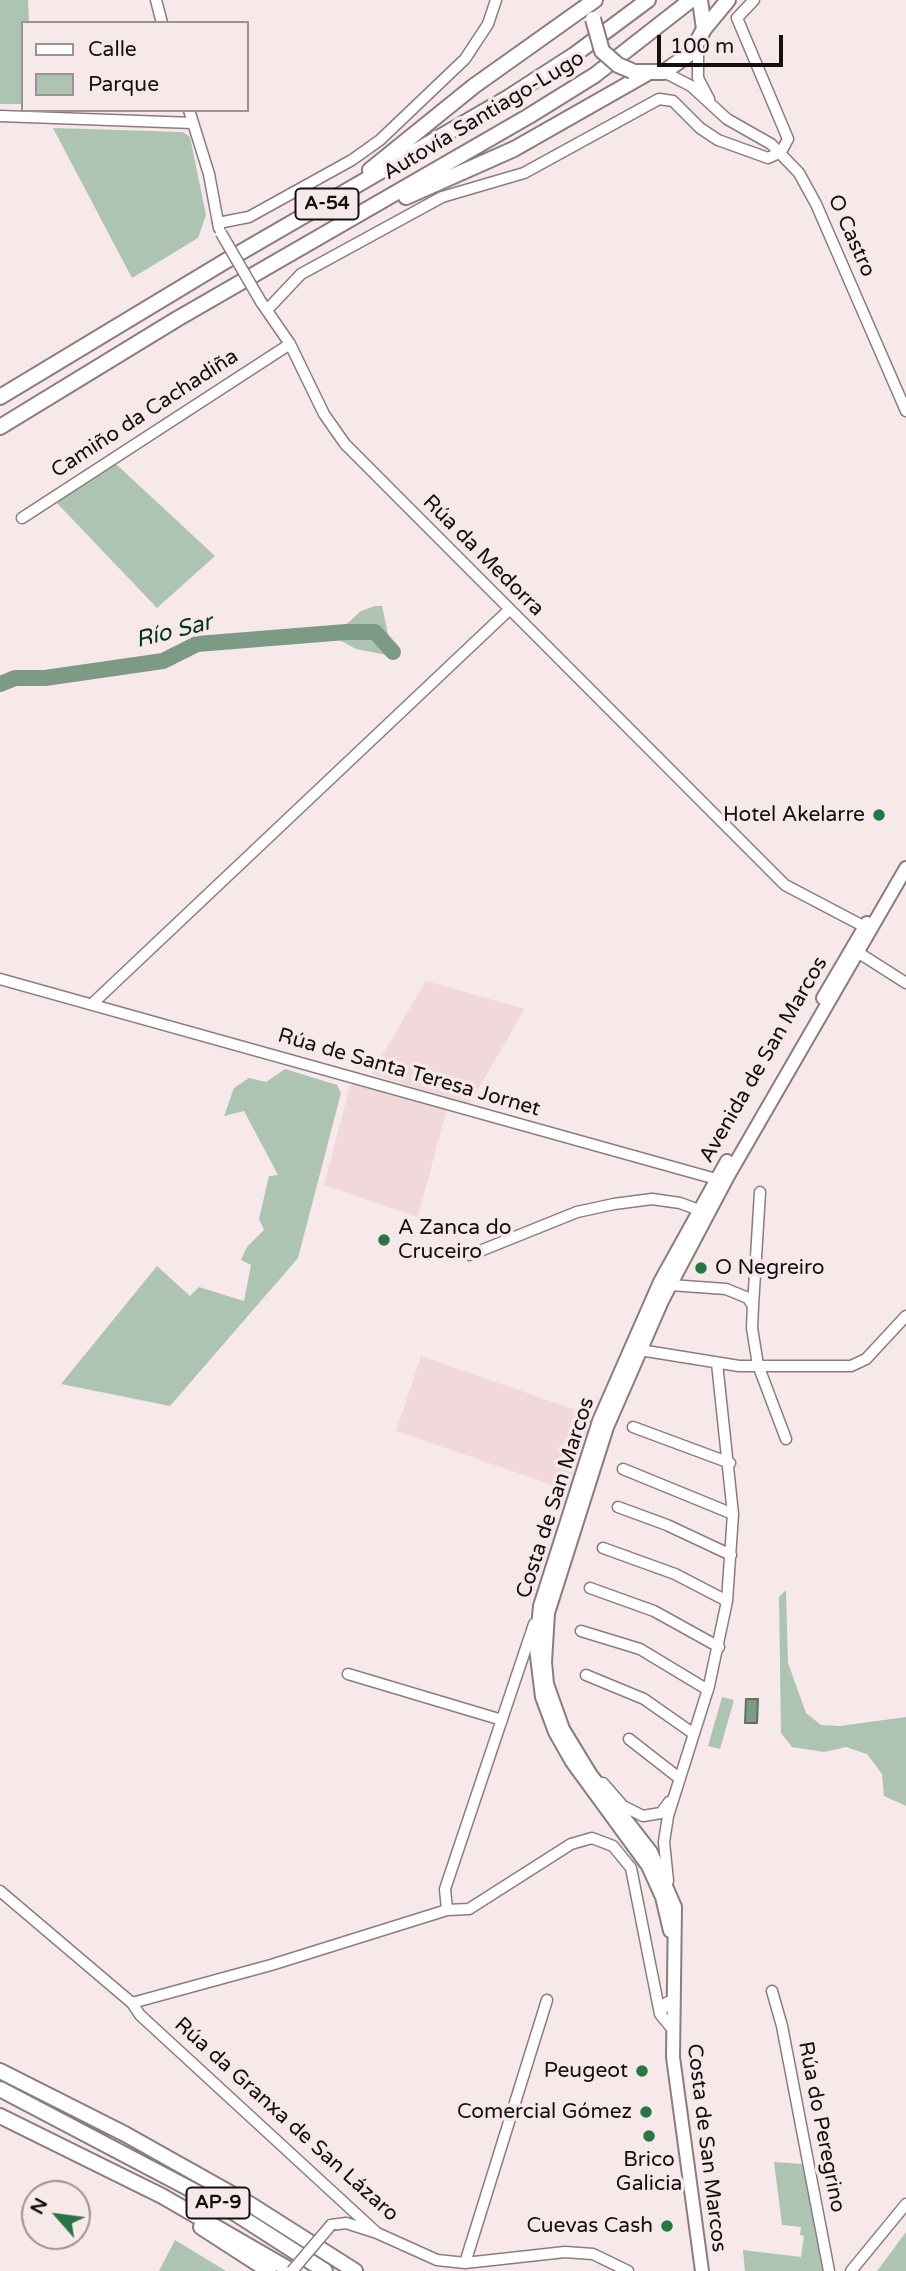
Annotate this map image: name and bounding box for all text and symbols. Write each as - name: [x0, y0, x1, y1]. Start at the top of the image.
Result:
- legend: [21, 21, 248, 112]
- scale bar: [661, 21, 787, 65]
- text: 100 m: [670, 34, 734, 59]
- text: Calle: [88, 37, 137, 62]
- street label: Autovía Santiago-Lugo: [379, 46, 589, 186]
- text: Parque: [88, 72, 159, 97]
- road number: A-54: [296, 188, 358, 220]
- street label: O Castro: [822, 191, 880, 281]
- street label: Camiño da Cachadiña: [47, 344, 243, 484]
- street label: Rúa da Medorra: [417, 490, 549, 622]
- water label: Río Sar: [133, 609, 215, 655]
- place label: Hotel Akelarre: [723, 802, 865, 828]
- marker: Hotel Akelarre: [871, 807, 887, 823]
- street label: Avenida de San Marcos: [695, 953, 833, 1167]
- street label: Rúa de Santa Teresa Jornet: [275, 1023, 543, 1123]
- place label: A Zanca do Cruceiro: [398, 1215, 512, 1265]
- marker: A Zanca do Cruceiro: [376, 1232, 392, 1248]
- place label: O Negreiro: [715, 1255, 825, 1281]
- marker: O Negreiro: [693, 1260, 709, 1276]
- street label: Costa de San Marcos: [512, 1394, 600, 1602]
- street label: Rúa da Granxa de San Lázaro: [169, 2013, 403, 2227]
- street label: Rúa do Peregrino: [792, 2039, 850, 2215]
- street label: Costa de San Marcos: [681, 2042, 731, 2254]
- place label: Peugeot: [544, 2058, 628, 2084]
- marker: Peugeot: [634, 2063, 650, 2079]
- place label: Comercial Gómez: [457, 2099, 632, 2125]
- marker: Comercial Gómez: [638, 2104, 654, 2120]
- marker: Brico Galicia: [641, 2128, 657, 2144]
- place label: Brico Galicia: [616, 2147, 682, 2197]
- north arrow: [21, 2180, 91, 2250]
- road number: AP-9: [186, 2188, 249, 2218]
- text: N: [26, 2194, 53, 2218]
- place label: Cuevas Cash: [526, 2213, 653, 2239]
- marker: Cuevas Cash: [659, 2218, 675, 2234]

